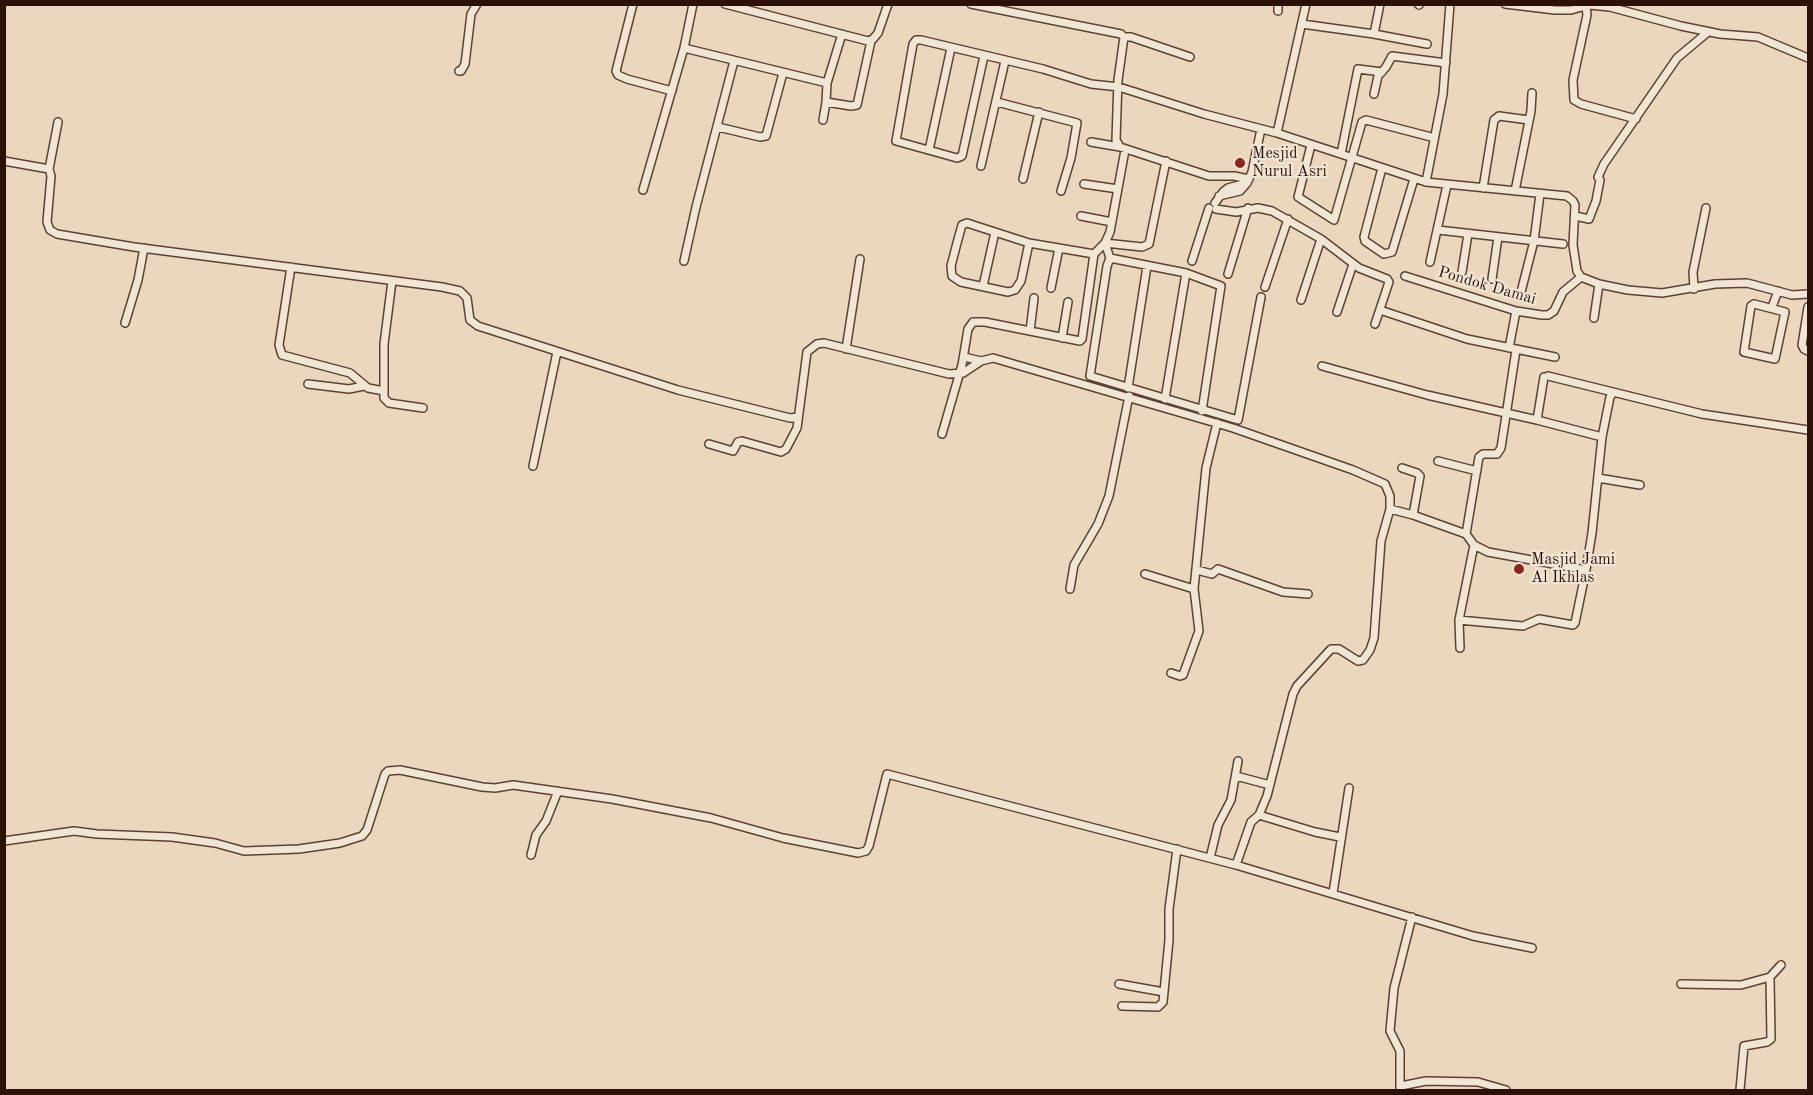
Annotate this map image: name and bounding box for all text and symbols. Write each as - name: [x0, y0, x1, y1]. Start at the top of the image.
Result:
- place label: Mesjid Nurul Asri: [1252, 144, 1327, 182]
- marker: Mesjid Nurul Asri: [1233, 156, 1247, 170]
- street label: Pondok Damai: [1436, 263, 1538, 309]
- place label: Masjid Jami Al Ikhlas: [1531, 550, 1615, 588]
- marker: Masjid Jami Al Ikhlas: [1512, 562, 1526, 576]

